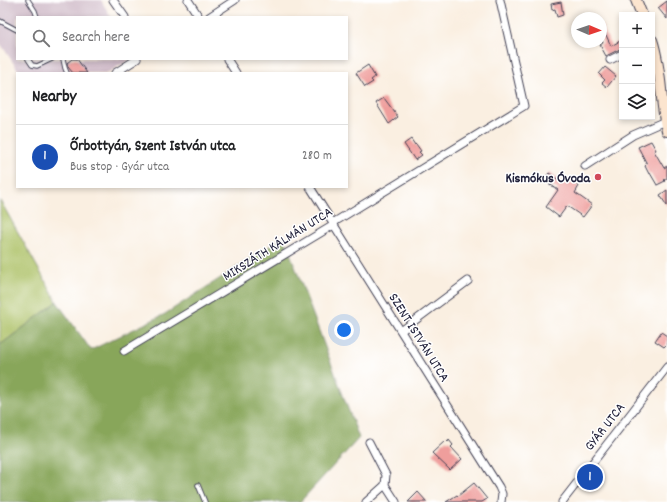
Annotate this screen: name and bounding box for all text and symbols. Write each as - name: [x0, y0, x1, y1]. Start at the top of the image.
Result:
- north arrow: [571, 12, 607, 48]
- map controls: [619, 12, 655, 120]
- button: +: [619, 12, 655, 48]
- search box: [16, 16, 348, 60]
- icon: search: [30, 27, 52, 49]
- text: Search here: [62, 27, 130, 49]
- button: −: [619, 48, 655, 84]
- button: layers: [619, 84, 655, 120]
- text: Nearby: [32, 86, 76, 110]
- text: Őrbottyán, Szent István utca: [70, 136, 235, 158]
- text: 1: [44, 147, 46, 166]
- text: 280 m: [302, 147, 332, 166]
- text: Bus stop · Gyár utca: [70, 158, 169, 177]
- place label: Kismókus Óvoda: [506, 169, 591, 189]
- marker: Kismókus Óvoda: [593, 172, 603, 182]
- street label: MIKSZÁTH KÁLMÁN UTCA: [219, 203, 337, 287]
- street label: SZENT ISTVÁN UTCA: [383, 290, 454, 387]
- your location: [334, 320, 354, 340]
- street label: GYÁR UTCA: [580, 399, 631, 456]
- pin: 1: [577, 462, 603, 492]

